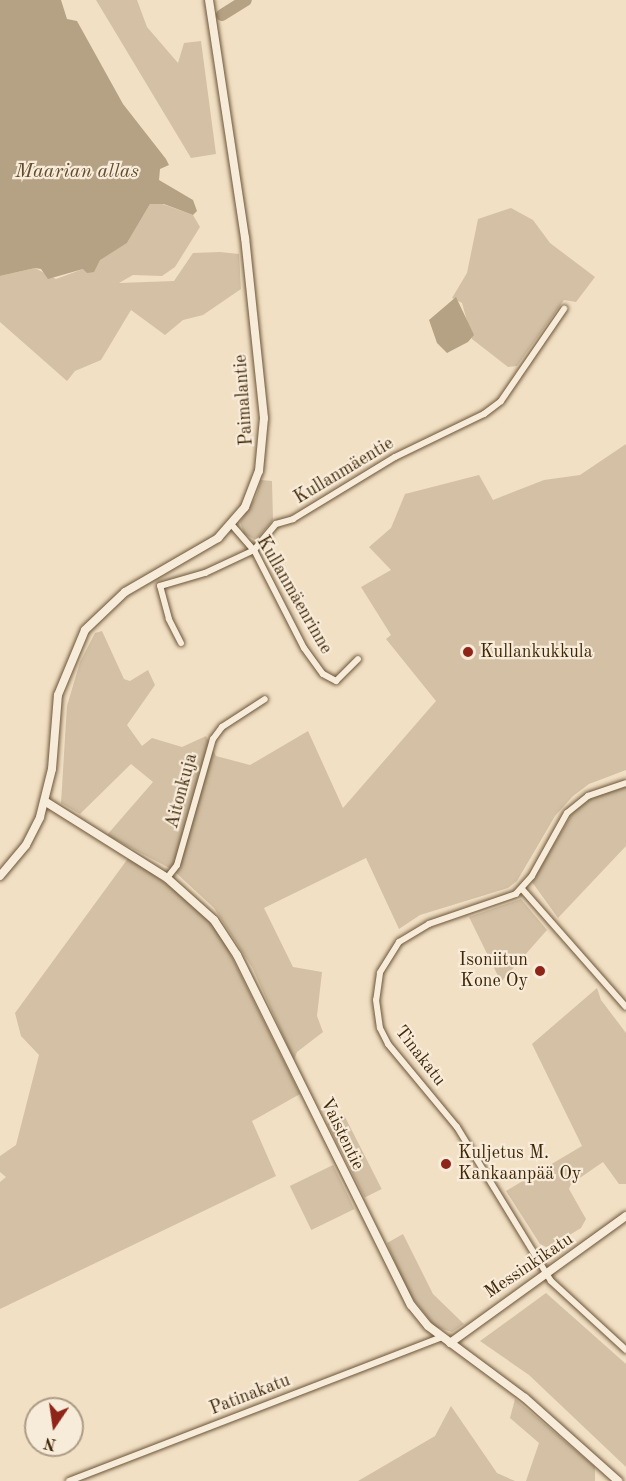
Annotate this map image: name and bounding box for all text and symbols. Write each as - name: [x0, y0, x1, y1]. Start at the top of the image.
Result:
- water label: Maarian allas: [15, 160, 139, 184]
- street label: Paimalantie: [230, 354, 258, 446]
- street label: Kullanmäentie: [290, 433, 398, 509]
- street label: Kullanmäenrinne: [251, 532, 337, 658]
- place label: Kullankukkula: [480, 641, 593, 663]
- marker: Kullankukkula: [461, 645, 475, 659]
- street label: Aitonkuja: [162, 751, 202, 831]
- place label: Isoniitun Kone Oy: [459, 950, 528, 992]
- marker: Isoniitun Kone Oy: [533, 964, 547, 978]
- street label: Tinakatu: [390, 1022, 450, 1090]
- street label: Vaistentie: [315, 1094, 369, 1174]
- place label: Kuljetus M. Kankaanpää Oy: [458, 1143, 581, 1186]
- marker: Kuljetus M. Kankaanpää Oy: [439, 1157, 453, 1171]
- street label: Messinkikatu: [481, 1229, 577, 1303]
- street label: Patinakatu: [207, 1370, 293, 1420]
- north arrow: [24, 1397, 84, 1457]
- text: N: [43, 1433, 58, 1452]

